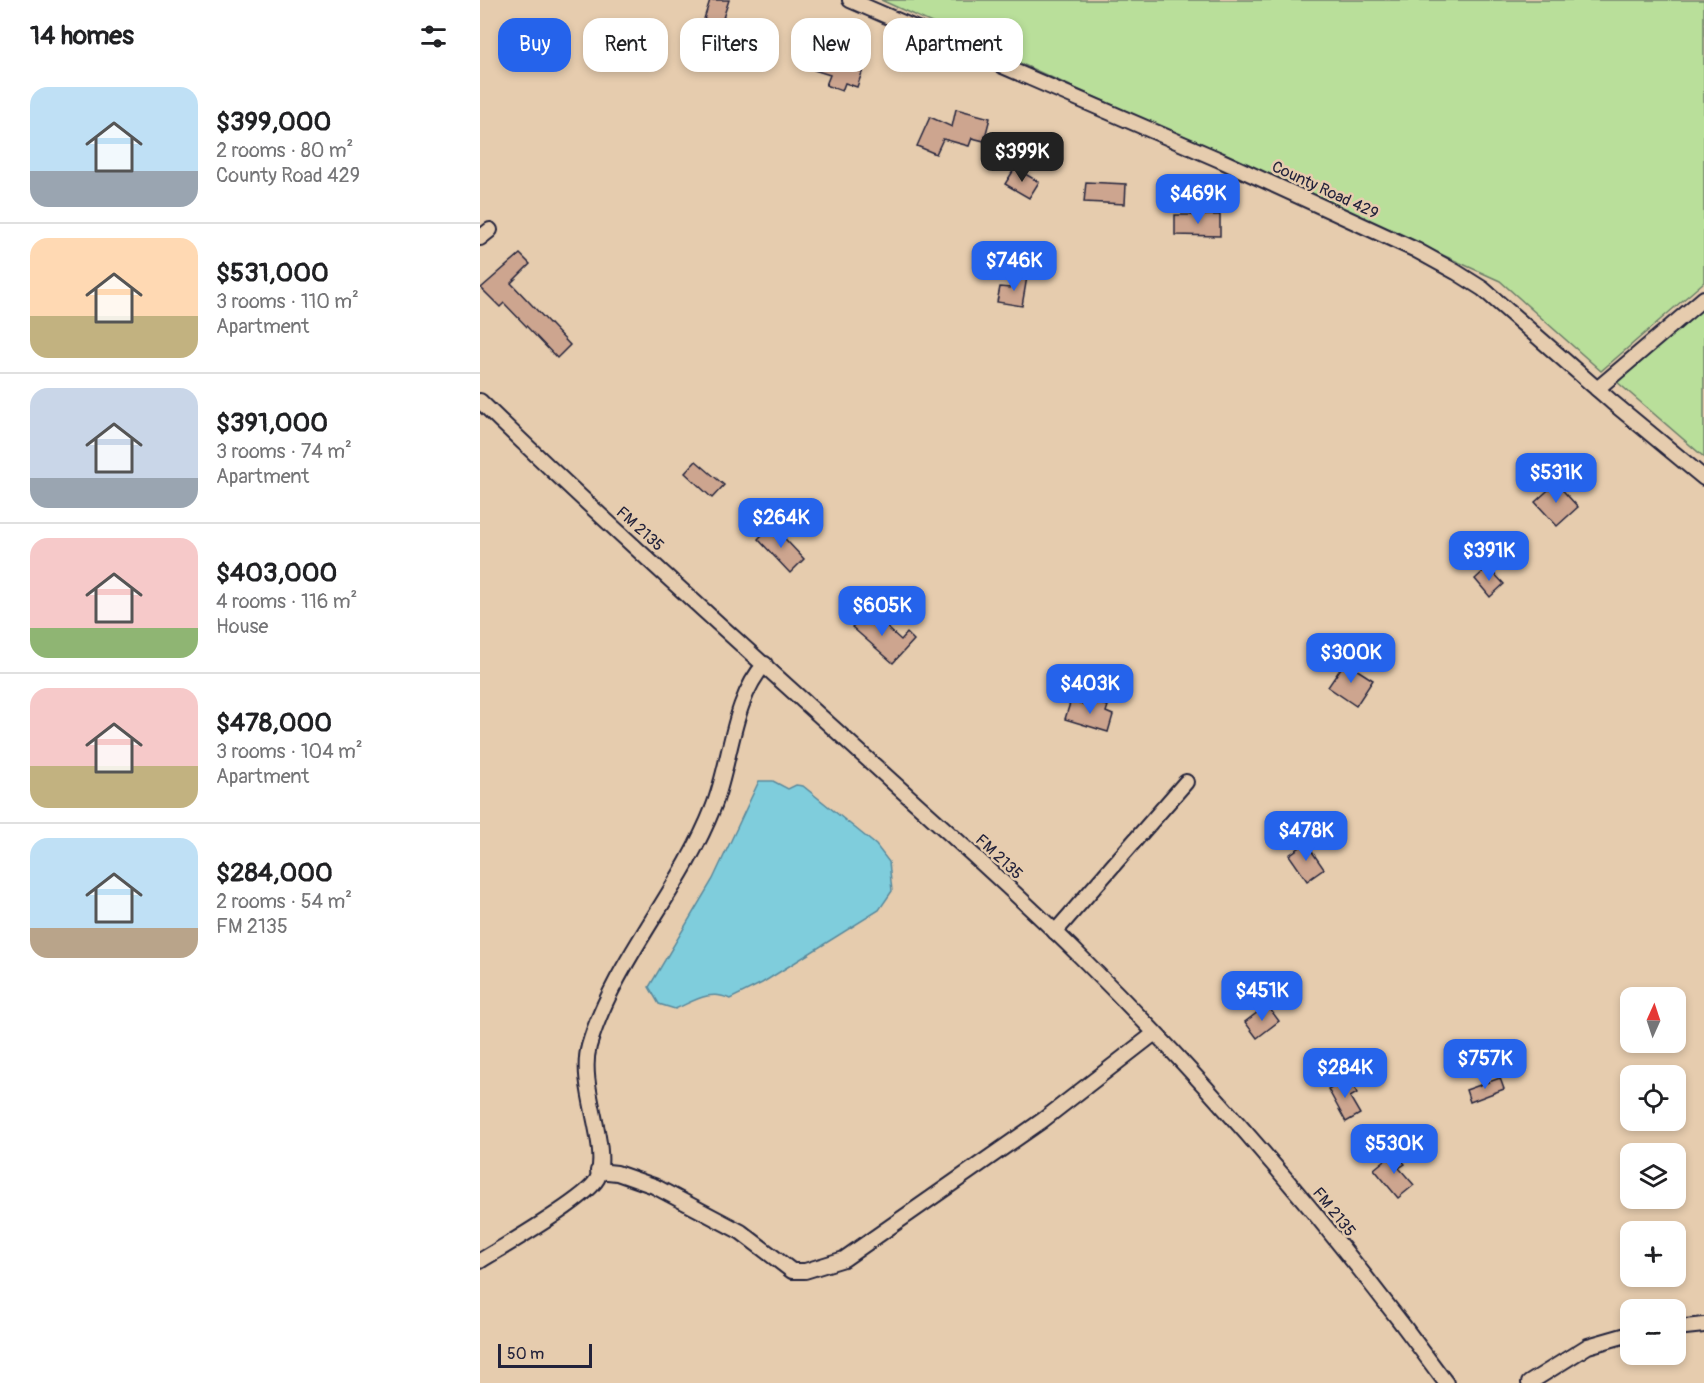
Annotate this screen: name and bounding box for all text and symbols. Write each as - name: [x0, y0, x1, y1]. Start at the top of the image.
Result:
- chip: Buy: [498, 18, 571, 72]
- chip: Rent: [583, 18, 668, 72]
- chip: Filters: [680, 18, 779, 72]
- chip: New: [791, 18, 871, 72]
- chip: Apartment: [883, 18, 1023, 72]
- text: 14 homes: [30, 20, 134, 52]
- icon: filters: [417, 20, 450, 53]
- text: $399,000: [216, 106, 331, 138]
- icon: home: [78, 111, 150, 183]
- pin: $399K: [980, 132, 1064, 183]
- text: 2 rooms · 80 m²: [216, 138, 353, 163]
- text: $399K: [995, 139, 1049, 164]
- street label: County Road 429: [1269, 157, 1381, 223]
- text: County Road 429: [216, 163, 360, 188]
- pin: $469K: [1156, 174, 1240, 225]
- text: $469K: [1170, 181, 1226, 206]
- pin: $746K: [972, 241, 1056, 292]
- text: $746K: [986, 248, 1042, 273]
- text: $531,000: [216, 257, 329, 289]
- icon: home: [78, 262, 150, 334]
- text: 3 rooms · 110 m²: [216, 289, 359, 314]
- text: Apartment: [216, 314, 309, 339]
- text: $391,000: [216, 407, 328, 439]
- icon: home: [78, 412, 150, 484]
- text: 3 rooms · 74 m²: [216, 439, 352, 464]
- pin: $531K: [1514, 453, 1598, 504]
- text: $531K: [1530, 460, 1582, 485]
- text: Apartment: [216, 464, 309, 489]
- pin: $264K: [739, 498, 823, 549]
- street label: FM 2135: [612, 502, 668, 556]
- text: $264K: [752, 505, 810, 530]
- pin: $391K: [1447, 531, 1531, 582]
- text: $391K: [1463, 538, 1515, 563]
- text: $403,000: [216, 557, 337, 589]
- icon: home: [78, 562, 150, 634]
- pin: $605K: [840, 586, 924, 637]
- text: 4 rooms · 116 m²: [216, 589, 357, 614]
- text: $605K: [852, 593, 912, 618]
- text: House: [216, 614, 268, 639]
- pin: $300K: [1309, 633, 1393, 684]
- text: $300K: [1320, 640, 1382, 665]
- pin: $403K: [1048, 664, 1132, 715]
- text: $403K: [1060, 671, 1120, 696]
- text: $478,000: [216, 707, 332, 739]
- icon: home: [78, 712, 150, 784]
- text: 3 rooms · 104 m²: [216, 739, 363, 764]
- text: Apartment: [216, 764, 309, 789]
- pin: $478K: [1264, 811, 1348, 862]
- text: $478K: [1278, 818, 1334, 843]
- street label: FM 2135: [971, 830, 1027, 884]
- text: $284,000: [216, 857, 333, 889]
- icon: home: [78, 862, 150, 934]
- text: 2 rooms · 54 m²: [216, 889, 352, 914]
- text: FM 2135: [216, 914, 288, 939]
- pin: $451K: [1220, 971, 1304, 1022]
- text: $451K: [1235, 978, 1289, 1003]
- north arrow: [1620, 987, 1686, 1053]
- map controls: [1620, 987, 1686, 1365]
- pin: $757K: [1443, 1039, 1527, 1090]
- text: $757K: [1458, 1046, 1512, 1071]
- pin: $284K: [1303, 1048, 1387, 1099]
- text: $284K: [1317, 1055, 1373, 1080]
- button: locate: [1620, 1065, 1686, 1131]
- pin: $530K: [1352, 1124, 1436, 1175]
- text: $530K: [1365, 1131, 1423, 1156]
- button: layers: [1620, 1143, 1686, 1209]
- street label: FM 2135: [1308, 1183, 1360, 1241]
- button: +: [1620, 1221, 1686, 1287]
- button: −: [1620, 1299, 1686, 1365]
- scale bar: [498, 1341, 592, 1368]
- text: 50 m: [507, 1344, 544, 1364]

